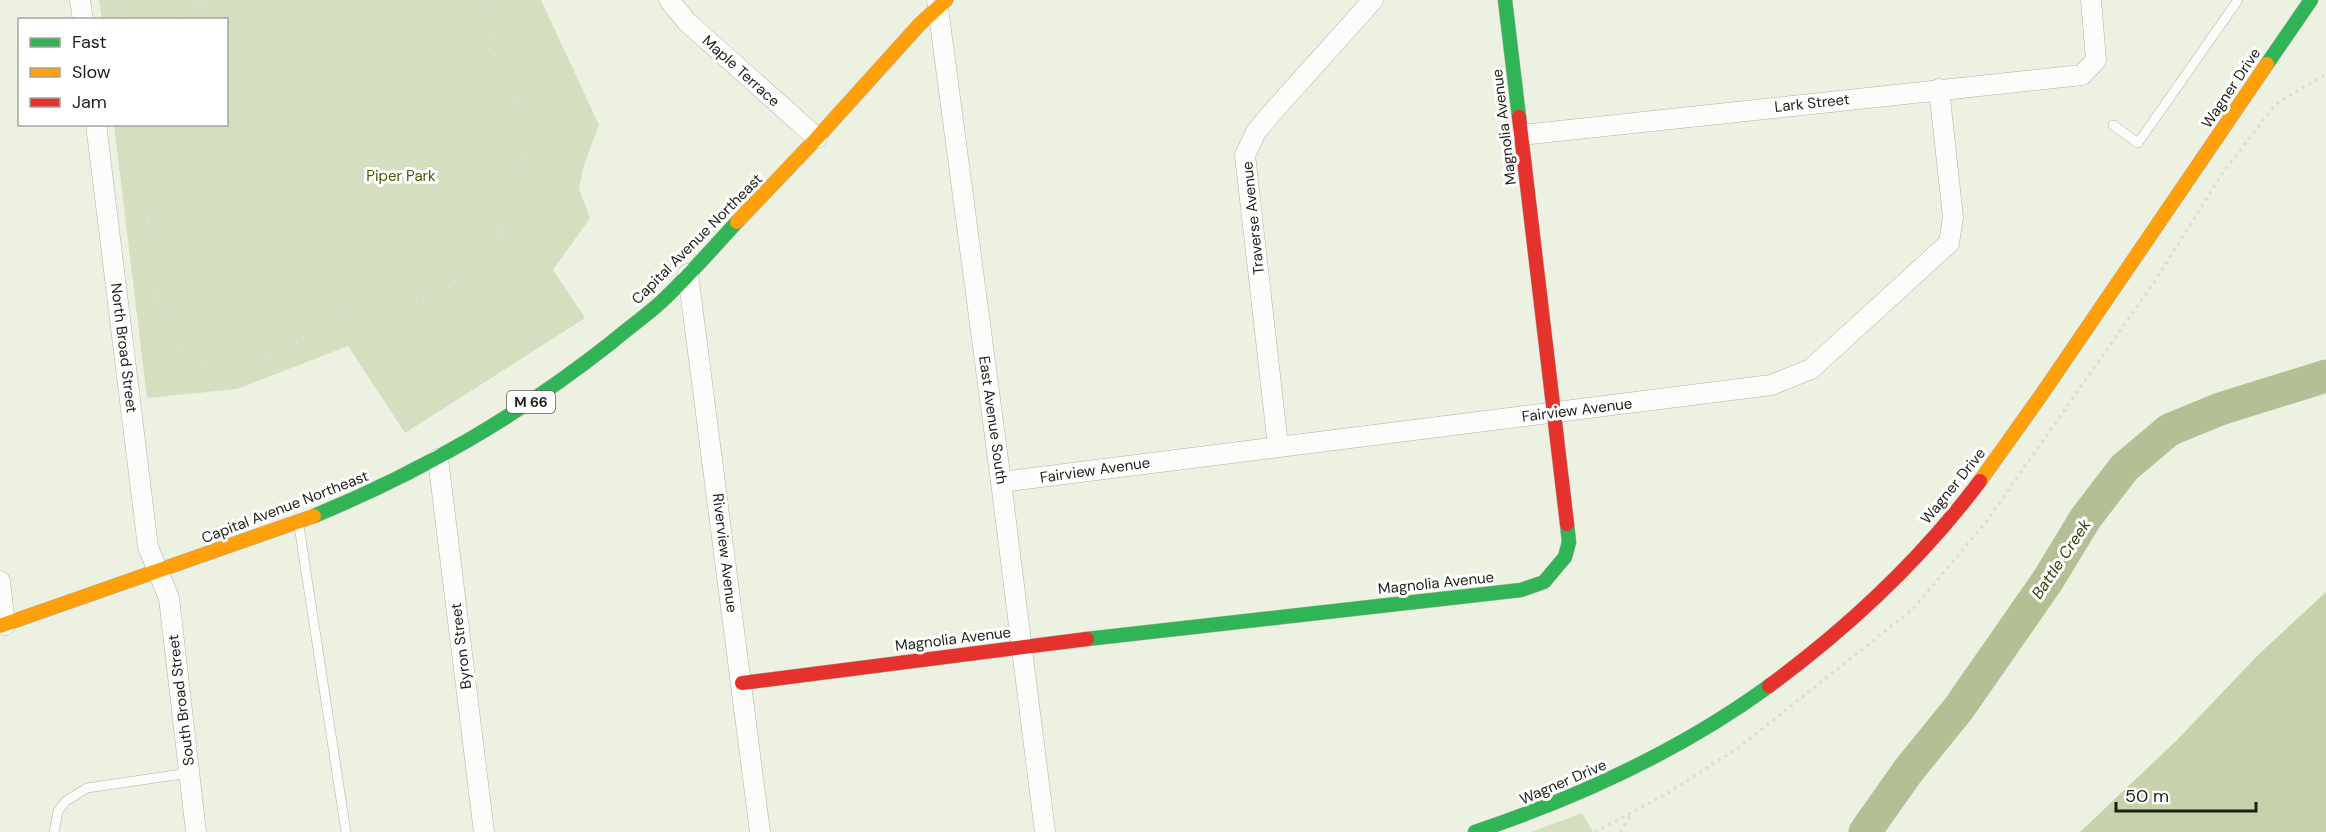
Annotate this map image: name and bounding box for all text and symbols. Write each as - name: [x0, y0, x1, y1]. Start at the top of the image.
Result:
- legend: [18, 18, 228, 126]
- text: Fast: [72, 30, 107, 54]
- street label: Maple Terrace: [698, 31, 784, 111]
- street label: Wagner Drive: [2197, 44, 2265, 132]
- text: Slow: [72, 60, 111, 84]
- street label: Magnolia Avenue: [1487, 68, 1521, 186]
- street label: Lark Street: [1773, 89, 1851, 117]
- text: Jam: [72, 90, 107, 114]
- street label: Traverse Avenue: [1237, 160, 1269, 276]
- park label: Piper Park: [366, 166, 436, 186]
- street label: Capital Avenue Northeast: [627, 169, 767, 309]
- street label: North Broad Street: [106, 282, 142, 414]
- street label: East Avenue South: [974, 355, 1012, 485]
- road number: M 66: [507, 391, 555, 413]
- street label: Fairview Avenue: [1521, 393, 1633, 427]
- street label: Wagner Drive: [1916, 444, 1990, 528]
- street label: Fairview Avenue: [1039, 452, 1151, 488]
- street label: Capital Avenue Northeast: [199, 466, 371, 548]
- street label: Riverview Avenue: [708, 492, 742, 614]
- water label: Battle Creek: [2027, 514, 2096, 603]
- street label: Magnolia Avenue: [1377, 567, 1495, 599]
- street label: Byron Street: [446, 602, 476, 690]
- street label: Magnolia Avenue: [894, 622, 1012, 656]
- street label: South Broad Street: [163, 633, 199, 767]
- street label: Wagner Drive: [1517, 755, 1609, 809]
- scale bar: [2116, 775, 2256, 813]
- text: 50 m: [2125, 784, 2169, 808]

